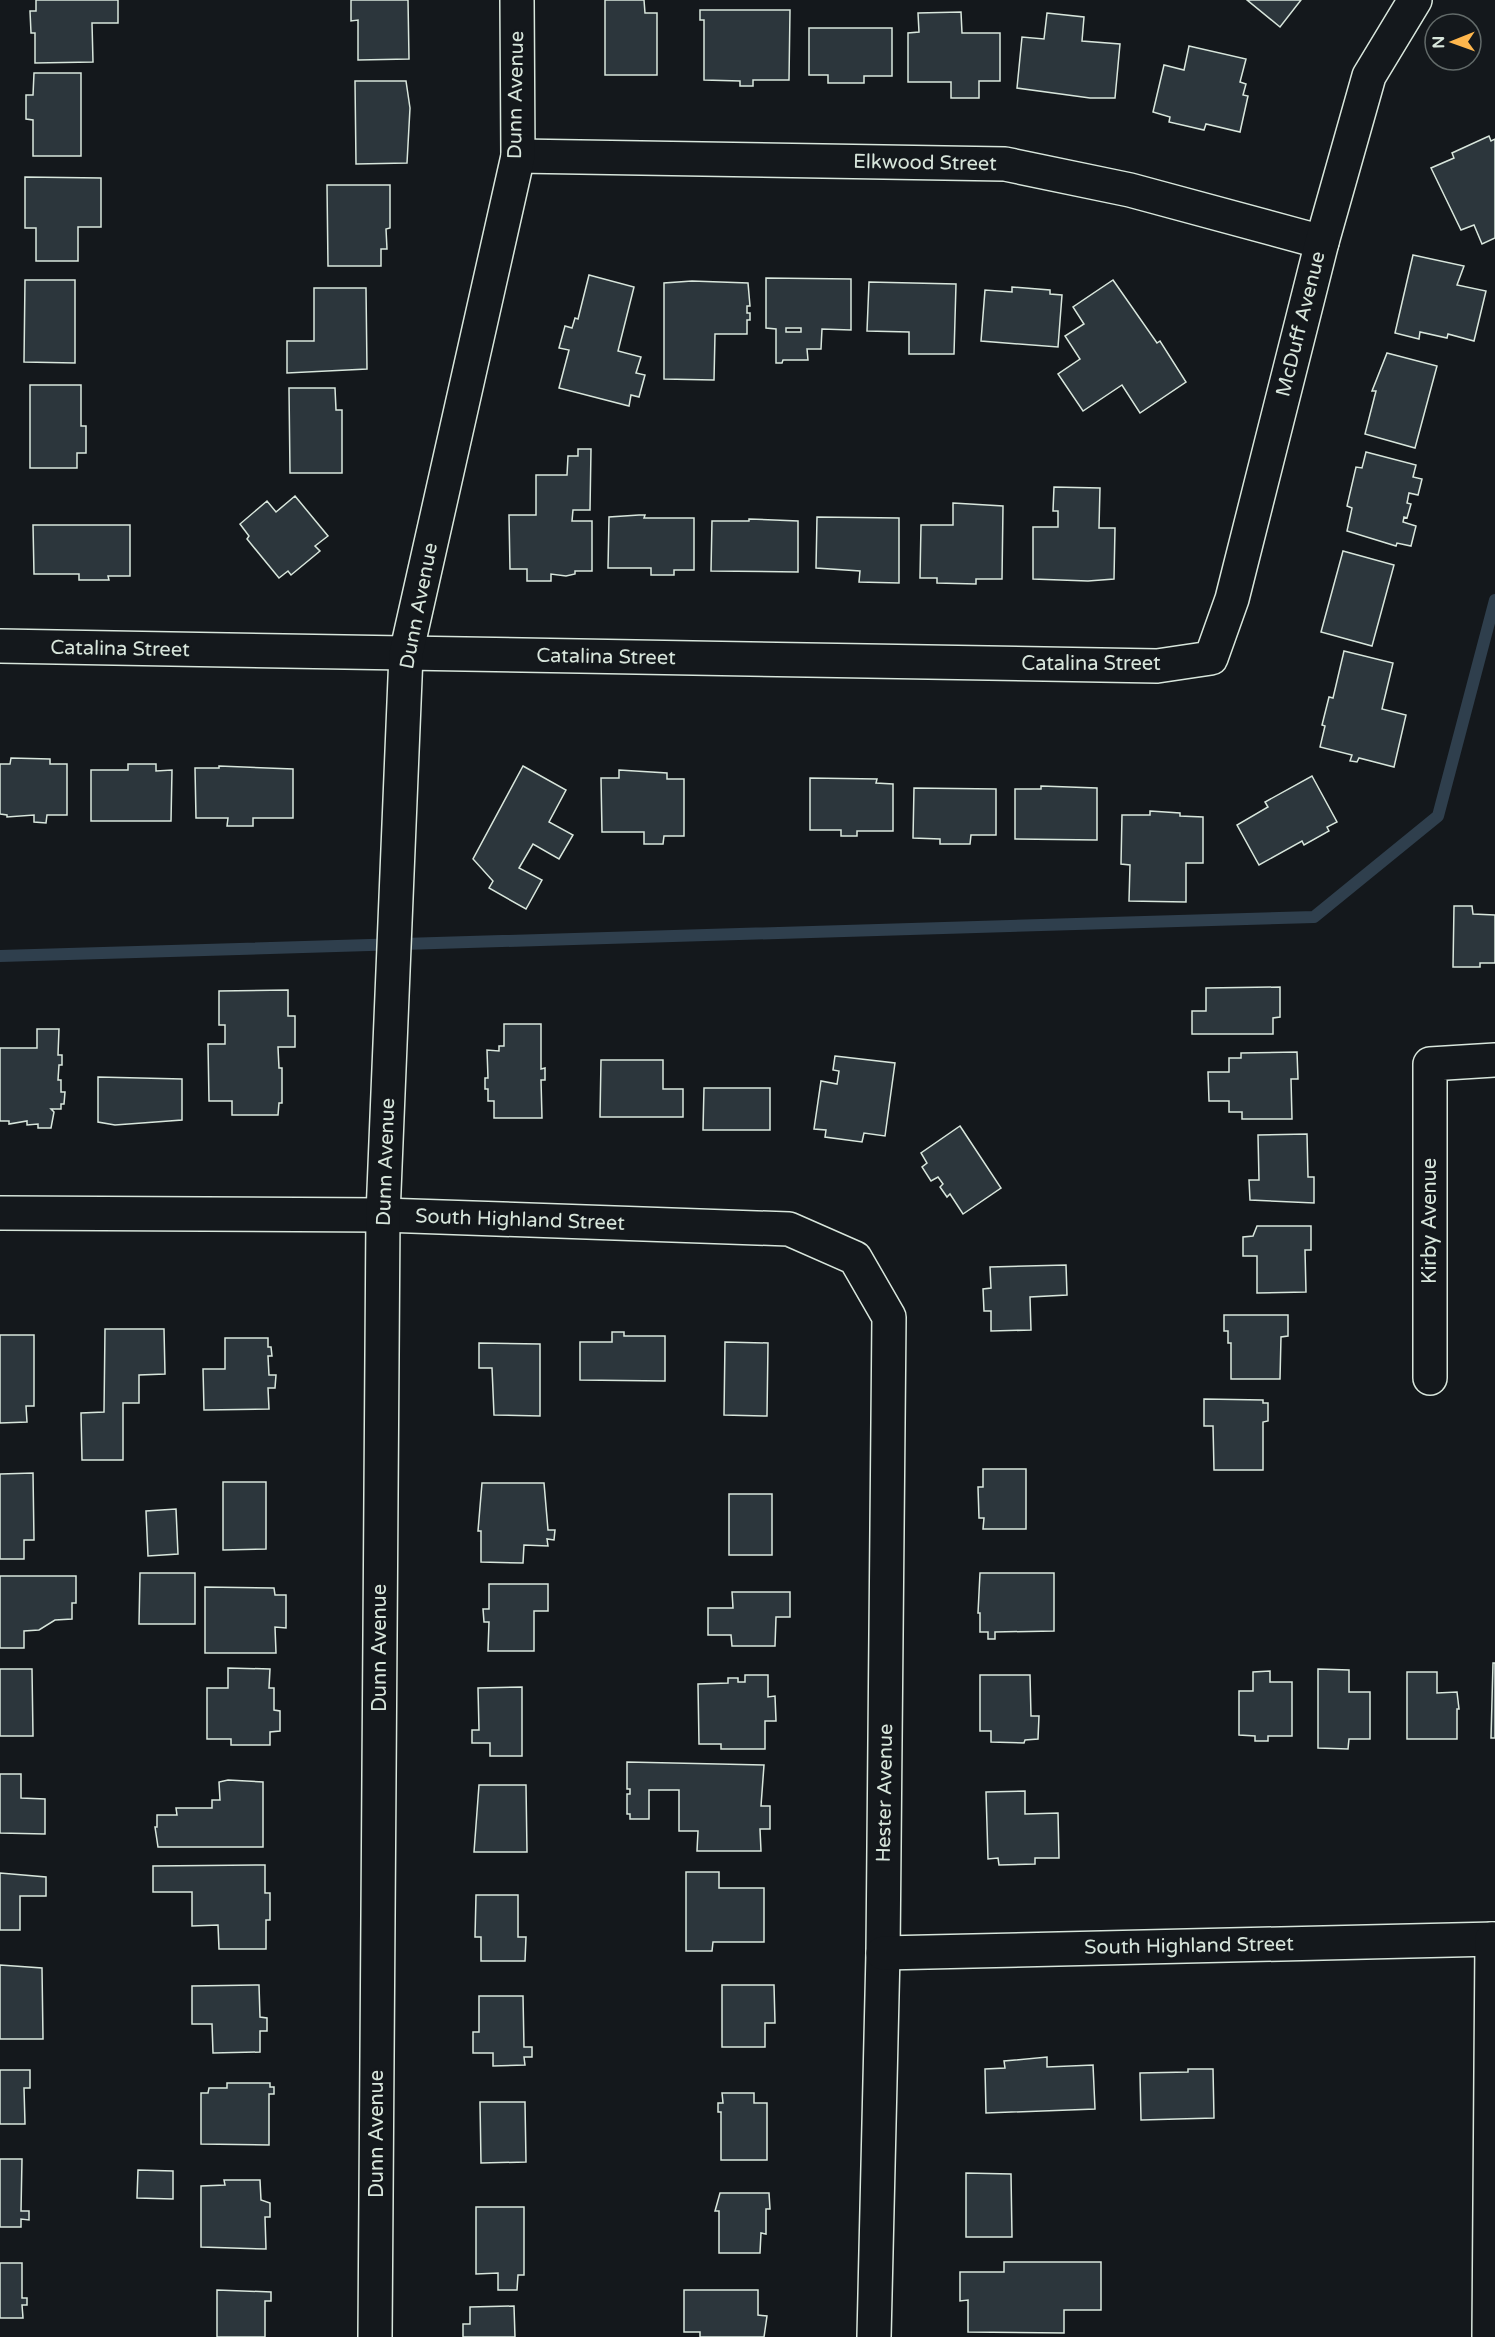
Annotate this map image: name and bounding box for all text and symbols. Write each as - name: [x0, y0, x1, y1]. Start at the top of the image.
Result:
- north arrow: [1423, 12, 1483, 72]
- street label: Dunn Avenue: [503, 31, 529, 159]
- text: N: [1429, 36, 1449, 49]
- street label: Elkwood Street: [853, 150, 997, 176]
- street label: McDuff Avenue: [1271, 249, 1331, 399]
- street label: Dunn Avenue: [395, 541, 443, 671]
- street label: Catalina Street: [50, 636, 190, 662]
- street label: Catalina Street: [536, 644, 676, 670]
- street label: Catalina Street: [1021, 652, 1161, 676]
- street label: Dunn Avenue: [372, 1098, 400, 1226]
- street label: Kirby Avenue: [1418, 1158, 1442, 1284]
- street label: South Highland Street: [415, 1204, 626, 1236]
- street label: Dunn Avenue: [368, 1584, 392, 1712]
- street label: Hester Avenue: [872, 1723, 898, 1863]
- street label: South Highland Street: [1084, 1932, 1294, 1960]
- street label: Dunn Avenue: [365, 2070, 389, 2198]

